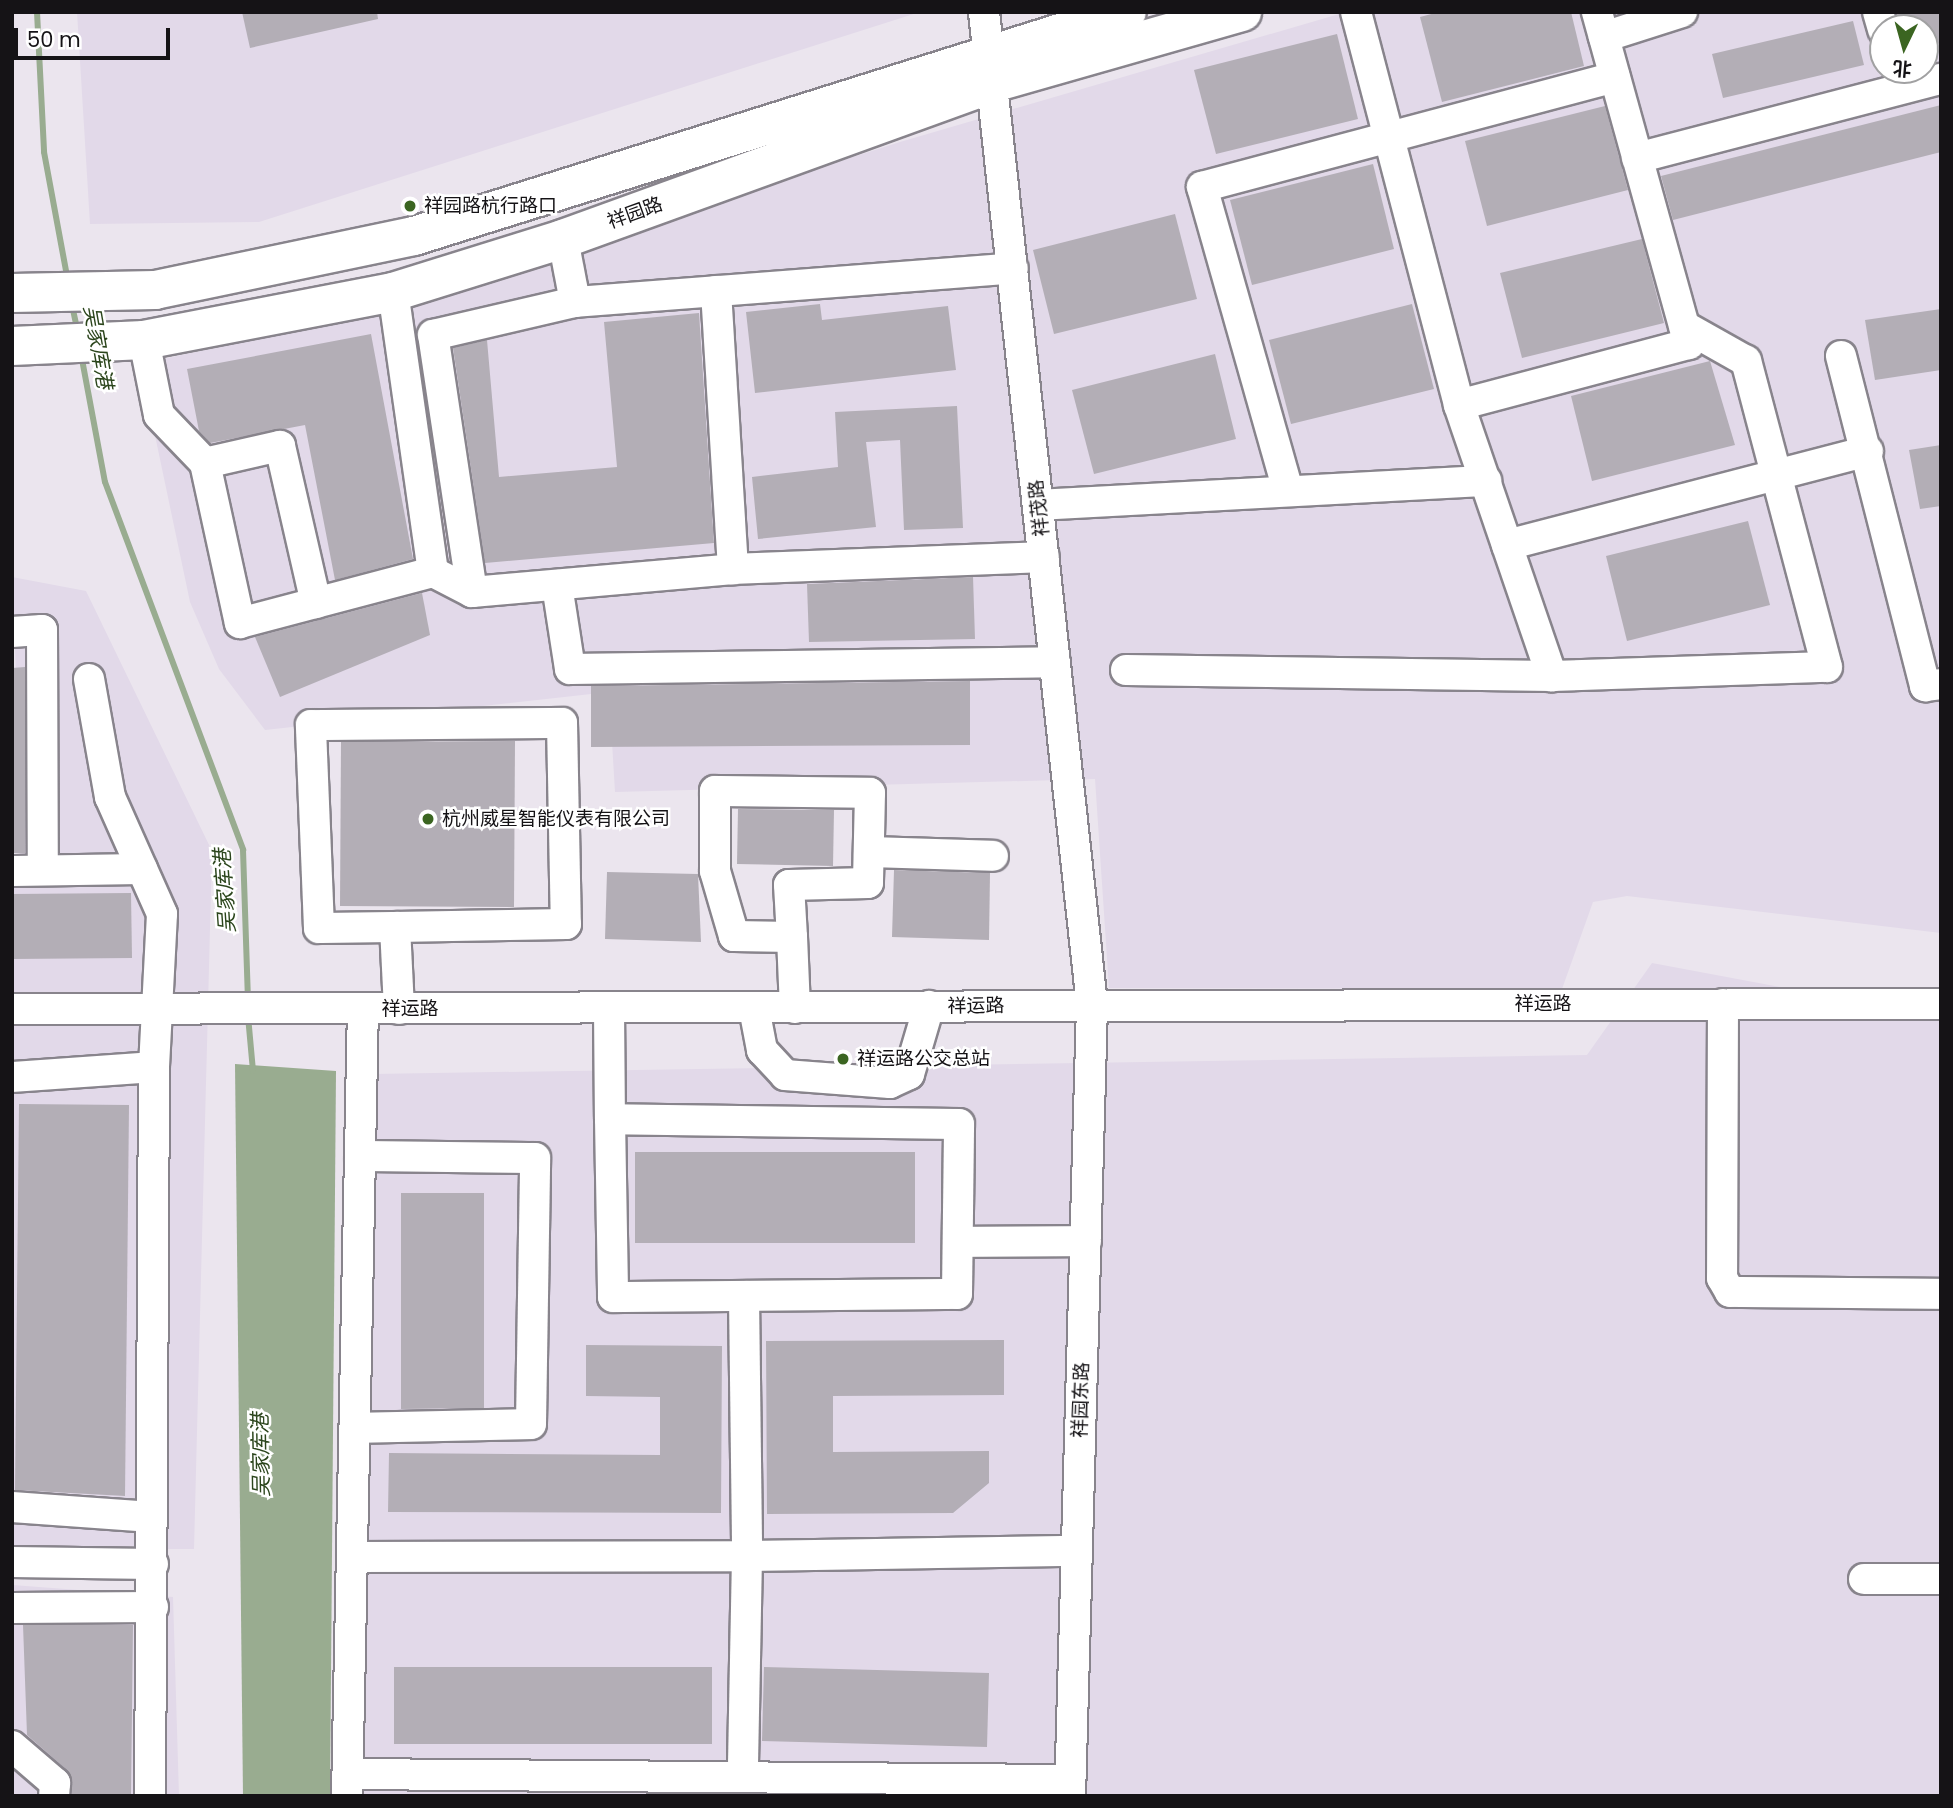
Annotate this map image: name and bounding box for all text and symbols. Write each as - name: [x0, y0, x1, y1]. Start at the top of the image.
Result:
- scale bar: [18, 14, 173, 58]
- north arrow: [1869, 14, 1939, 84]
- text: 50 m: [27, 25, 81, 54]
- text: 北: [1892, 54, 1913, 83]
- street label: 祥园路: [604, 193, 666, 233]
- place label: 祥园路杭行路口: [424, 195, 557, 217]
- marker: 祥园路杭行路口: [402, 198, 418, 214]
- water label: 吴家库港: [78, 303, 118, 391]
- street label: 祥茂路: [1025, 478, 1053, 538]
- place label: 杭州威星智能仪表有限公司: [442, 808, 670, 830]
- marker: 杭州威星智能仪表有限公司: [420, 811, 436, 827]
- water label: 吴家库港: [210, 848, 240, 934]
- street label: 祥运路: [1515, 993, 1571, 1015]
- street label: 祥运路: [947, 994, 1005, 1018]
- street label: 祥运路: [382, 998, 438, 1020]
- place label: 祥运路公交总站: [857, 1048, 990, 1070]
- marker: 祥运路公交总站: [835, 1051, 851, 1067]
- street label: 祥园东路: [1068, 1362, 1094, 1438]
- water label: 吴家库港: [248, 1413, 274, 1497]

